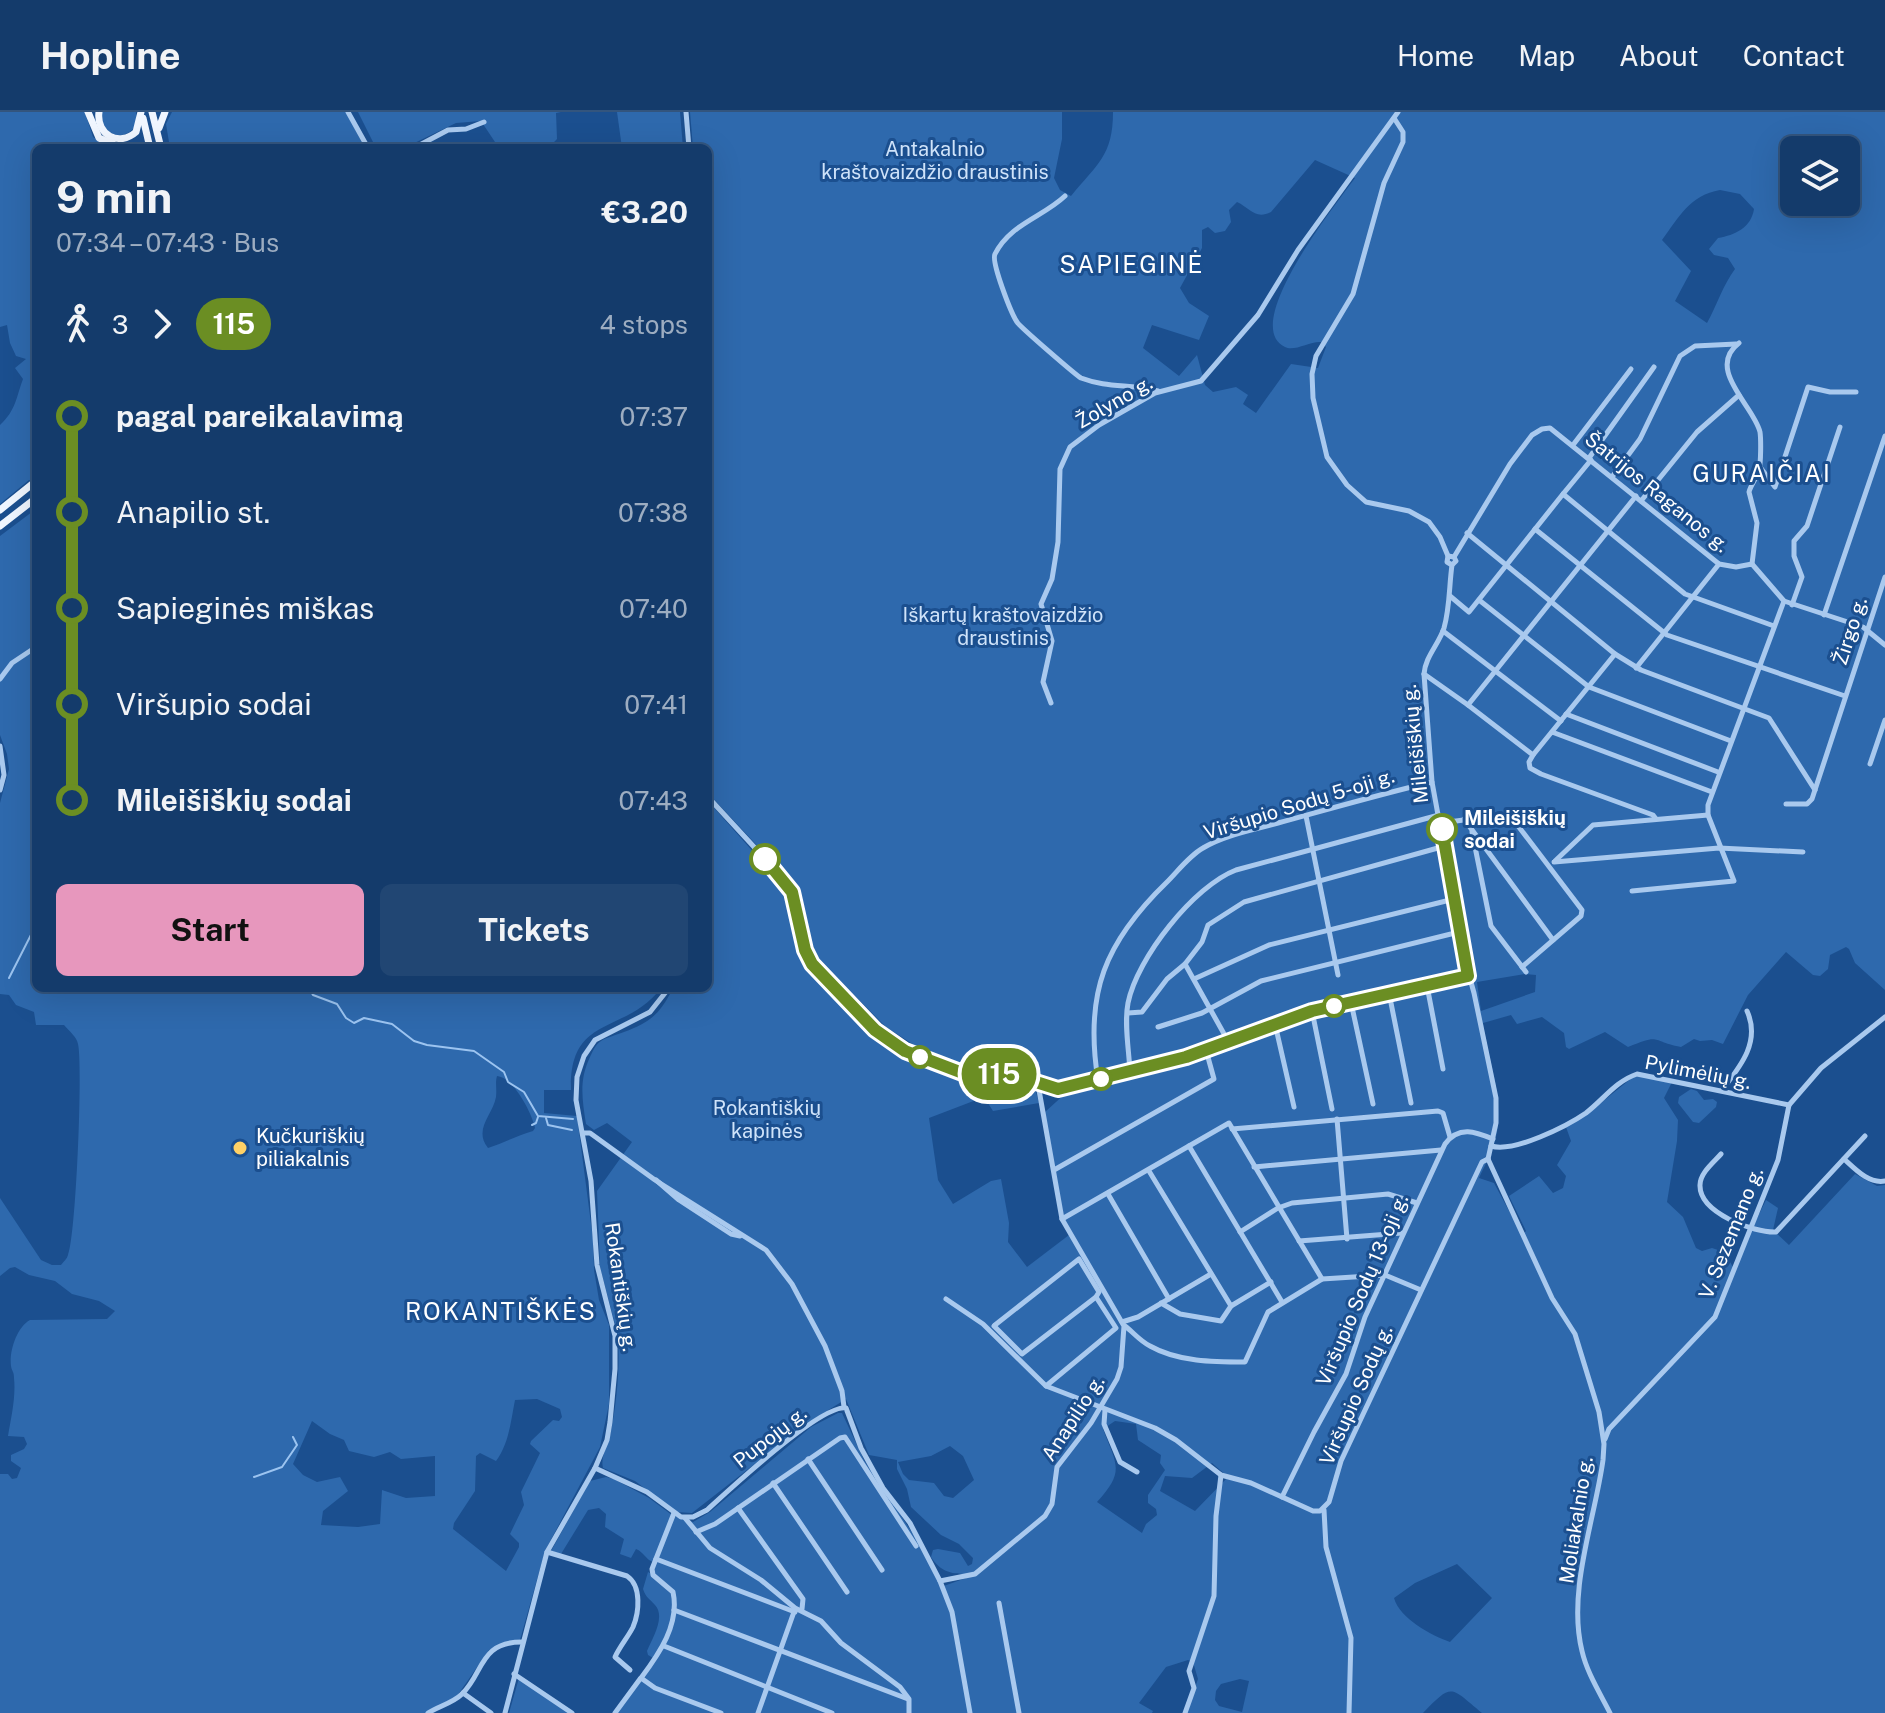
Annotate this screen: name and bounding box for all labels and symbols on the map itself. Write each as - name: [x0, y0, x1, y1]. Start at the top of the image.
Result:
- park label: Antakalnio kraštovaizdžio draustinis: [821, 137, 1049, 184]
- district label: SAPIEGINĖ: [1059, 250, 1205, 278]
- street label: Žolyno g.: [1071, 370, 1157, 434]
- street label: Šatrijos Raganos g.: [1580, 427, 1734, 557]
- district label: GURAIČIAI: [1692, 459, 1832, 487]
- street label: Žirgo g.: [1828, 594, 1872, 668]
- park label: Iškartų kraštovaizdžio draustinis: [903, 603, 1103, 650]
- street label: Mileišiškių g.: [1397, 683, 1433, 805]
- street label: Viršupio Sodų 5-oji g.: [1201, 764, 1397, 844]
- place label: Mileišiškių sodai: [1464, 806, 1566, 853]
- marker: Mileišiškių sodai: [1427, 814, 1457, 844]
- unlabelled marker: [750, 844, 780, 874]
- unlabelled marker: [1323, 995, 1345, 1017]
- unlabelled marker: [909, 1046, 931, 1068]
- line badge: 115: [953, 1048, 1045, 1100]
- street label: Pylimėlių g.: [1643, 1050, 1753, 1094]
- unlabelled marker: [1090, 1068, 1112, 1090]
- park label: Rokantiškių kapinės: [713, 1096, 821, 1143]
- place label: Kučkuriškių piliakalnis: [256, 1124, 365, 1171]
- marker: Kučkuriškių piliakalnis: [231, 1139, 249, 1157]
- street label: V. Sezemano g.: [1694, 1164, 1768, 1302]
- street label: Viršupio Sodų 13-oji g.: [1311, 1190, 1413, 1390]
- street label: Rokantiškių g.: [600, 1221, 642, 1353]
- district label: ROKANTIŠKĖS: [405, 1297, 597, 1325]
- street label: Viršupio Sodų g.: [1314, 1321, 1398, 1469]
- street label: Anapilio g.: [1036, 1371, 1110, 1465]
- street label: Pupojų g.: [729, 1401, 811, 1473]
- street label: Moliakalnio g.: [1554, 1455, 1598, 1585]

